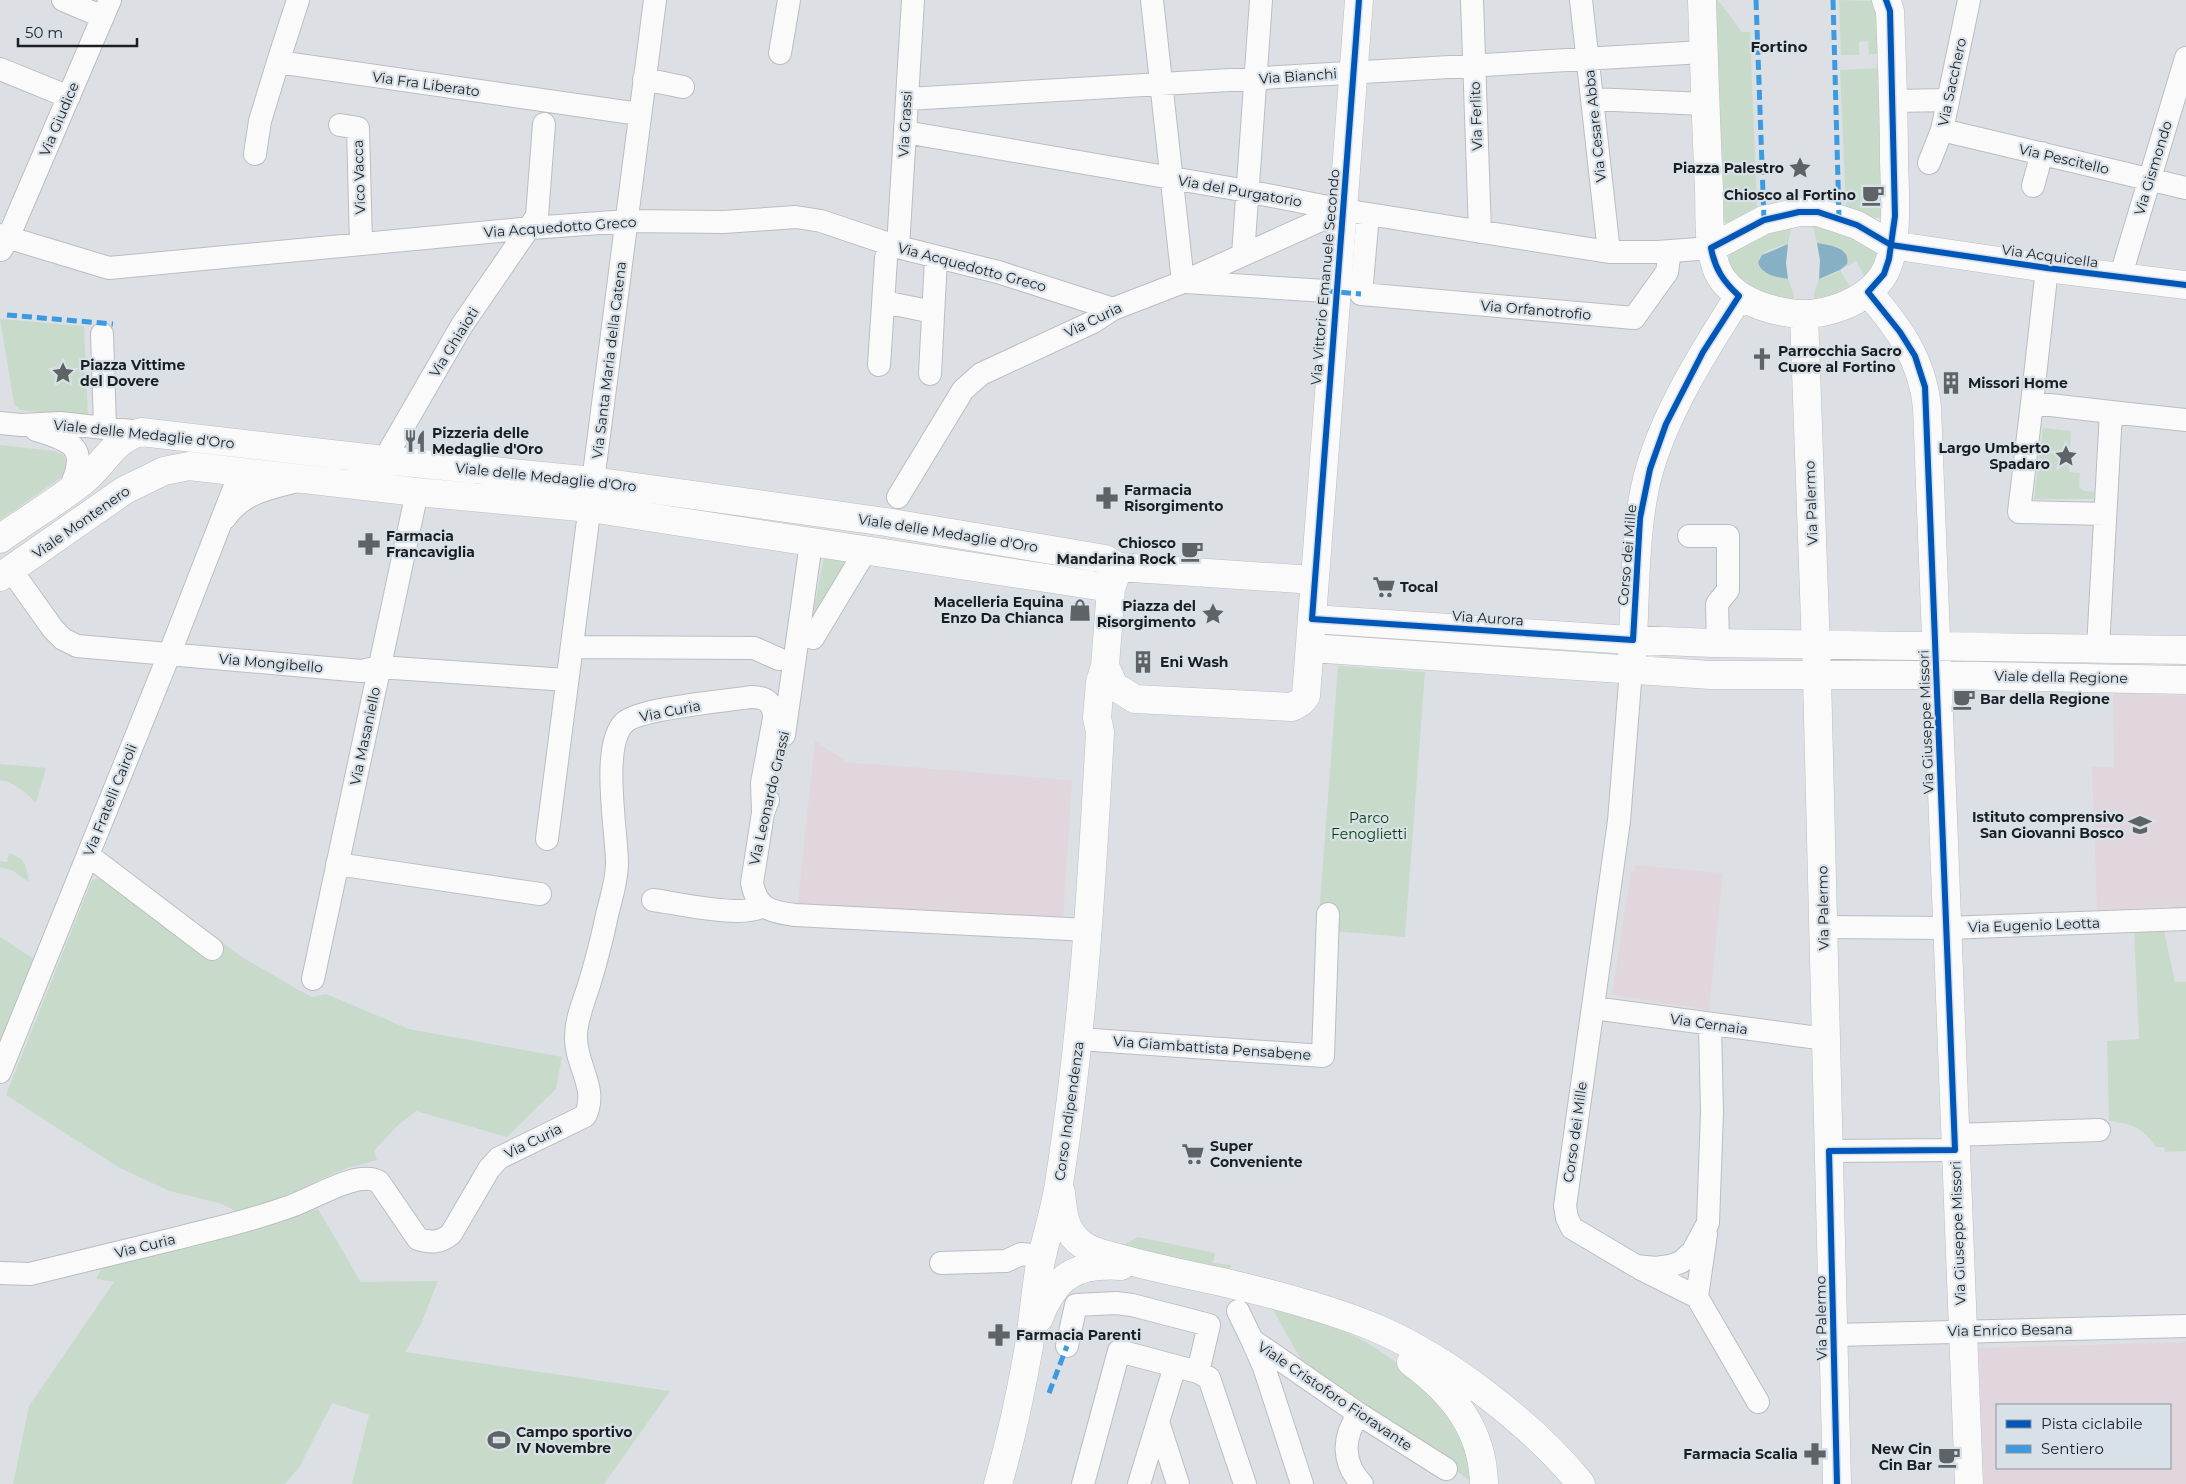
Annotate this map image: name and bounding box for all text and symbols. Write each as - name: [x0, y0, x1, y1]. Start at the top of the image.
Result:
- scale bar: [18, 15, 136, 47]
- text: 50 m: [25, 23, 63, 42]
- street label: Via Sacchero: [1934, 36, 1970, 128]
- district label: Fortino: [1750, 37, 1808, 56]
- street label: Via Bianchi: [1258, 64, 1338, 88]
- street label: Via Fra Liberato: [371, 68, 481, 100]
- street label: Via Cesare Abba: [1580, 69, 1610, 183]
- street label: Via Giudice: [35, 79, 83, 159]
- street label: Via Ferlito: [1466, 81, 1486, 151]
- street label: Via Grassi: [894, 90, 916, 158]
- street label: Via Gismondo: [2130, 118, 2176, 217]
- street label: Vico Vacca: [349, 139, 369, 215]
- street label: Via Pescitello: [2017, 140, 2111, 178]
- place icon: Piazza Palestro: [1787, 155, 1813, 181]
- place label: Piazza Palestro: [1673, 159, 1784, 177]
- street label: Via Vittorio Emanuele Secondo: [1307, 168, 1343, 386]
- street label: Via del Purgatorio: [1177, 171, 1304, 211]
- cafe icon: Chiosco al Fortino: [1860, 182, 1886, 208]
- place label: Chiosco al Fortino: [1724, 186, 1856, 204]
- street label: Via Acquedotto Greco: [483, 213, 637, 241]
- street label: Via Acquedotto Greco: [896, 238, 1049, 296]
- street label: Via Acquicella: [2000, 240, 2100, 272]
- street label: Via Santa Maria della Catena: [588, 260, 630, 460]
- street label: Via Orfanotrofio: [1480, 296, 1592, 324]
- street label: Via Curia: [1061, 298, 1125, 342]
- street label: Via Ghiaioti: [425, 304, 483, 380]
- place label: Parrocchia Sacro Cuore al Fortino: [1778, 342, 1902, 376]
- church icon: Parrocchia Sacro Cuore al Fortino: [1749, 346, 1775, 372]
- place label: Piazza Vittime del Dovere: [80, 356, 185, 390]
- place icon: Piazza Vittime del Dovere: [50, 360, 76, 386]
- building icon: Missori Home: [1938, 370, 1964, 396]
- place label: Missori Home: [1968, 374, 2068, 392]
- street label: Viale delle Medaglie d'Oro: [53, 416, 236, 452]
- place label: Pizzeria delle Medaglie d'Oro: [432, 424, 543, 458]
- restaurant icon: Pizzeria delle Medaglie d'Oro: [402, 428, 428, 454]
- place label: Largo Umberto Spadaro: [1939, 439, 2050, 473]
- place icon: Largo Umberto Spadaro: [2053, 443, 2079, 469]
- street label: Viale delle Medaglie d'Oro: [455, 459, 638, 495]
- street label: Via Palermo: [1801, 460, 1821, 546]
- place label: Farmacia Risorgimento: [1124, 481, 1223, 515]
- street label: Viale Montenero: [29, 482, 133, 562]
- pharmacy icon: Farmacia Risorgimento: [1094, 485, 1120, 511]
- street label: Corso dei Mille: [1614, 504, 1640, 606]
- street label: Viale delle Medaglie d'Oro: [857, 510, 1039, 556]
- place label: Farmacia Francaviglia: [386, 527, 475, 561]
- pharmacy icon: Farmacia Francaviglia: [356, 531, 382, 557]
- place label: Chiosco Mandarina Rock: [1057, 534, 1177, 568]
- cafe icon: Chiosco Mandarina Rock: [1179, 538, 1205, 564]
- supermarket icon: Tocal: [1371, 574, 1397, 600]
- place label: Tocal: [1400, 578, 1438, 596]
- place label: Macelleria Equina Enzo Da Chianca: [934, 593, 1064, 627]
- shop icon: Macelleria Equina Enzo Da Chianca: [1067, 597, 1093, 623]
- place label: Piazza del Risorgimento: [1097, 597, 1196, 631]
- place icon: Piazza del Risorgimento: [1200, 601, 1226, 627]
- street label: Via Aurora: [1451, 607, 1525, 629]
- street label: Via Mongibello: [218, 649, 324, 677]
- building icon: Eni Wash: [1130, 649, 1156, 675]
- street label: Via Giuseppe Missori: [1914, 649, 1938, 795]
- place label: Eni Wash: [1160, 653, 1229, 671]
- street label: Viale della Regione: [1994, 667, 2128, 687]
- street label: Via Masaniello: [346, 685, 384, 787]
- cafe icon: Bar della Regione: [1951, 686, 1977, 712]
- place label: Bar della Regione: [1980, 690, 2110, 708]
- street label: Via Curia: [638, 696, 702, 726]
- street label: Via Leonardo Grassi: [745, 729, 793, 867]
- street label: Via Fratelli Cairoli: [79, 741, 141, 859]
- place label: Istituto comprensivo San Giovanni Bosco: [1972, 808, 2124, 842]
- park label: Parco Fenoglietti: [1331, 809, 1407, 843]
- school or university icon: Istituto comprensivo San Giovanni Bosco: [2127, 812, 2153, 838]
- street label: Via Palermo: [1813, 865, 1833, 950]
- street label: Via Eugenio Leotta: [1968, 914, 2100, 936]
- street label: Via Cernaia: [1669, 1010, 1749, 1038]
- street label: Via Giambattista Pensabene: [1112, 1032, 1312, 1064]
- street label: Corso Indipendenza: [1050, 1040, 1088, 1182]
- street label: Corso dei Mille: [1559, 1080, 1591, 1184]
- street label: Via Curia: [501, 1119, 565, 1163]
- place label: Super Conveniente: [1210, 1137, 1303, 1171]
- supermarket icon: Super Conveniente: [1180, 1141, 1206, 1167]
- street label: Via Giuseppe Missori: [1946, 1160, 1970, 1306]
- street label: Via Curia: [113, 1230, 177, 1262]
- street label: Via Palermo: [1811, 1275, 1831, 1360]
- street label: Via Enrico Besana: [1947, 1320, 2073, 1340]
- pharmacy icon: Farmacia Parenti: [986, 1322, 1012, 1348]
- place label: Farmacia Parenti: [1016, 1326, 1141, 1344]
- street label: Viale Cristoforo Fioravante: [1254, 1338, 1416, 1454]
- legend: [1996, 1404, 2171, 1469]
- text: Pista ciclabile: [2041, 1414, 2143, 1433]
- place label: Campo sportivo IV Novembre: [516, 1423, 632, 1457]
- sports icon: Campo sportivo IV Novembre: [486, 1427, 512, 1453]
- text: Sentiero: [2041, 1439, 2104, 1458]
- place label: New Cin Cin Bar: [1871, 1440, 1932, 1474]
- pharmacy icon: Farmacia Scalia: [1802, 1441, 1828, 1467]
- cafe icon: New Cin Cin Bar: [1936, 1444, 1962, 1470]
- place label: Farmacia Scalia: [1683, 1445, 1798, 1463]

